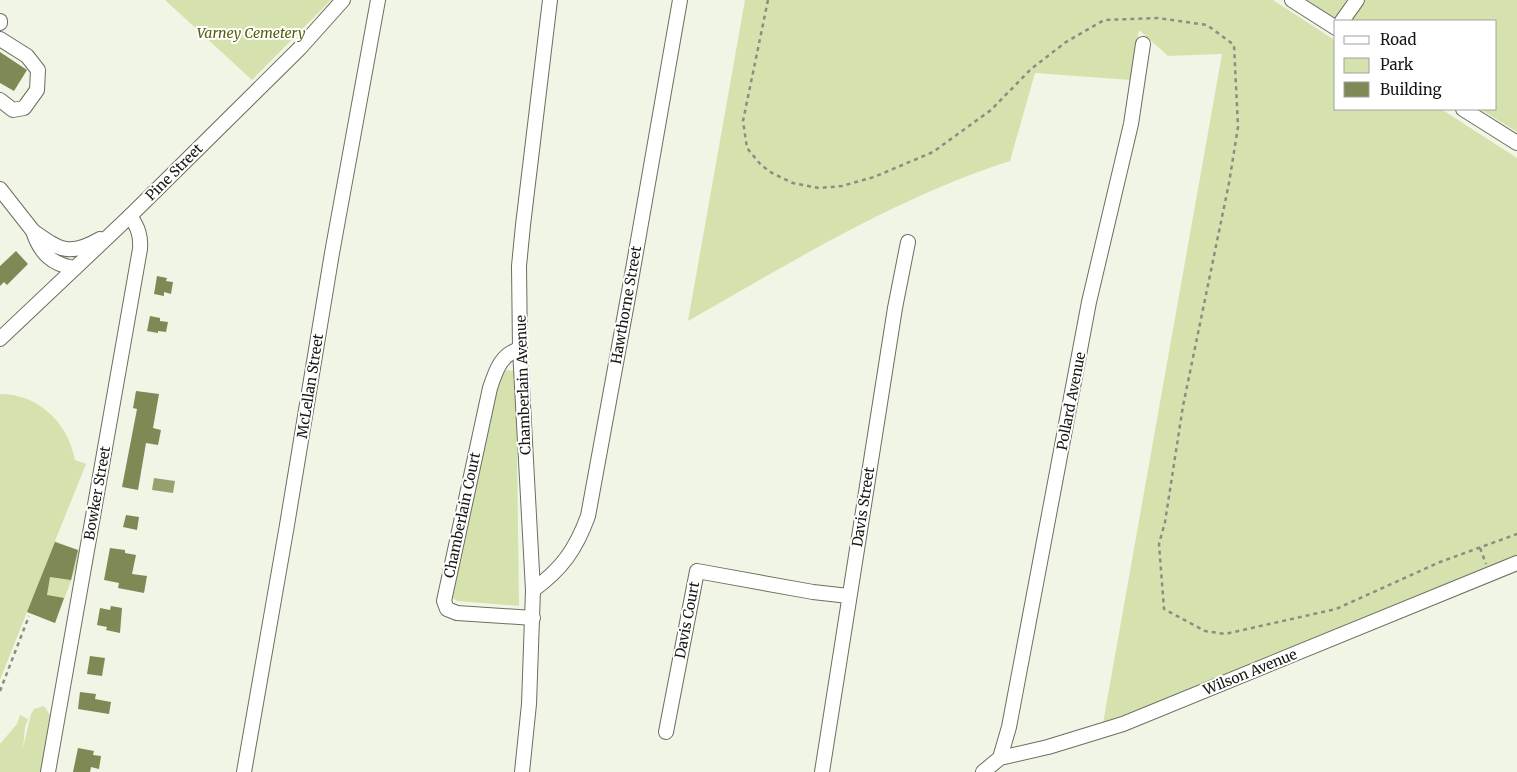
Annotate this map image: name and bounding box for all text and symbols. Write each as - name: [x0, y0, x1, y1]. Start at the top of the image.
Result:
- legend: [1334, 20, 1497, 110]
- park label: Varney Cemetery: [197, 24, 306, 42]
- text: Road: [1380, 30, 1416, 49]
- text: Park: [1380, 55, 1414, 74]
- text: Building: [1380, 80, 1442, 99]
- street label: Pine Street: [142, 139, 207, 204]
- street label: Hawthorne Street: [607, 244, 645, 365]
- street label: Chamberlain Avenue: [512, 315, 534, 455]
- street label: McLellan Street: [293, 332, 327, 440]
- street label: Pollard Avenue: [1053, 350, 1089, 452]
- street label: Bowker Street: [80, 444, 114, 541]
- street label: Chamberlain Court: [440, 450, 484, 580]
- street label: Davis Street: [848, 465, 878, 548]
- street label: Davis Court: [671, 579, 703, 660]
- street label: Wilson Avenue: [1200, 645, 1300, 699]

